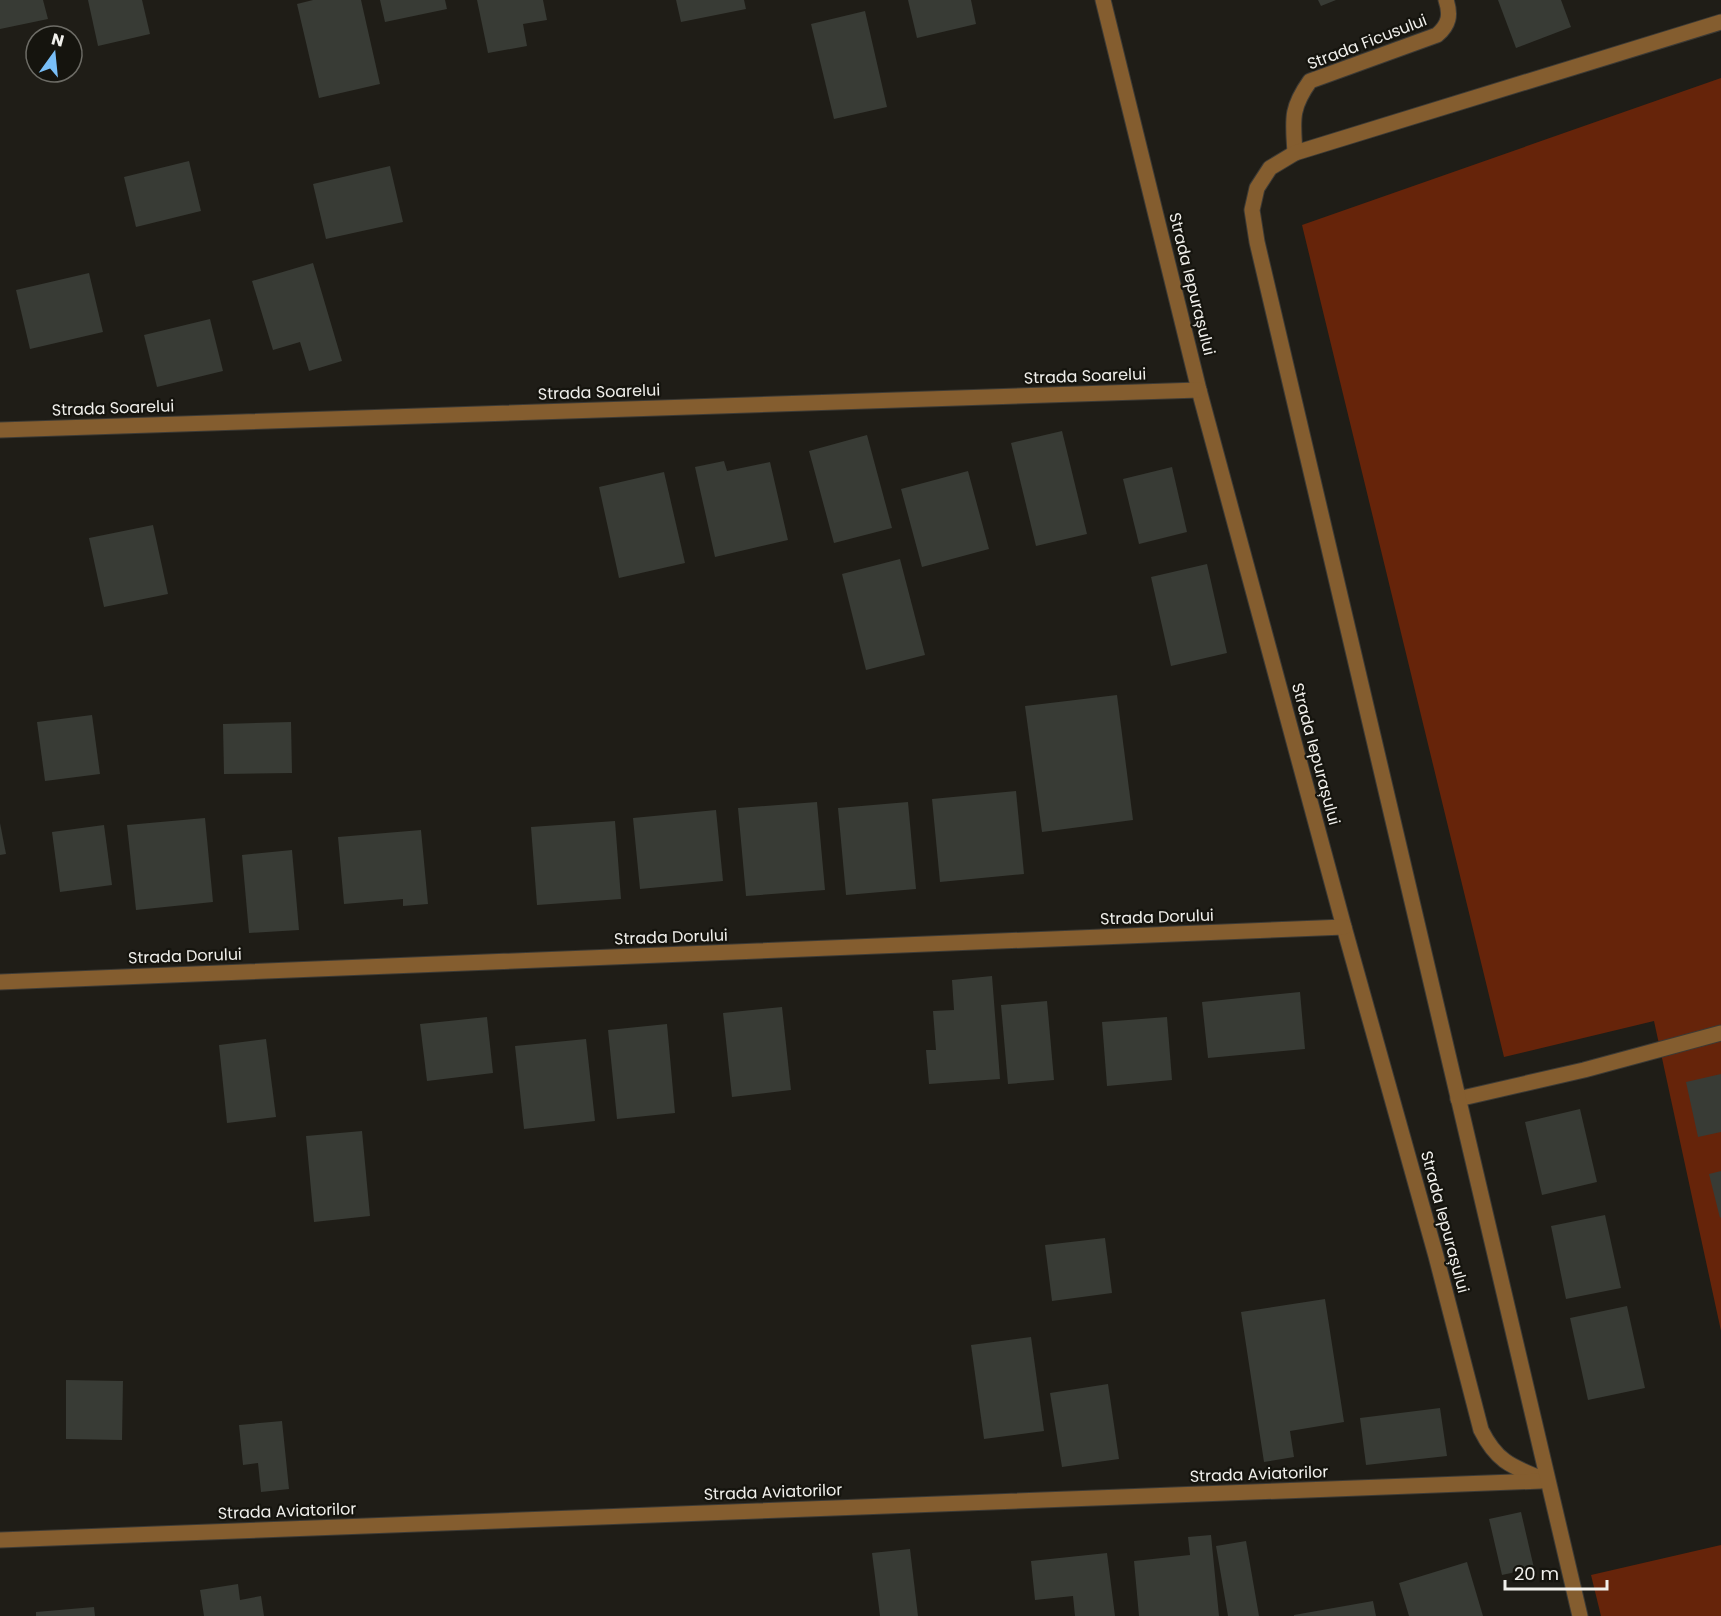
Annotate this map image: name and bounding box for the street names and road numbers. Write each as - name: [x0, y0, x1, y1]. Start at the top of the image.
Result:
- street label: Strada Ficusului: [1304, 9, 1430, 75]
- street label: Strada Iepurașului: [1163, 210, 1221, 358]
- street label: Strada Soarelui: [1023, 362, 1147, 390]
- street label: Strada Soarelui: [537, 378, 661, 406]
- street label: Strada Soarelui: [51, 394, 175, 422]
- street label: Strada Iepurașului: [1286, 680, 1346, 828]
- street label: Strada Dorului: [1100, 904, 1214, 930]
- street label: Strada Dorului: [614, 924, 728, 950]
- street label: Strada Dorului: [128, 943, 242, 969]
- street label: Strada Iepurașului: [1415, 1148, 1475, 1296]
- street label: Strada Aviatorilor: [1189, 1460, 1329, 1488]
- street label: Strada Aviatorilor: [703, 1478, 843, 1506]
- street label: Strada Aviatorilor: [217, 1497, 357, 1525]

